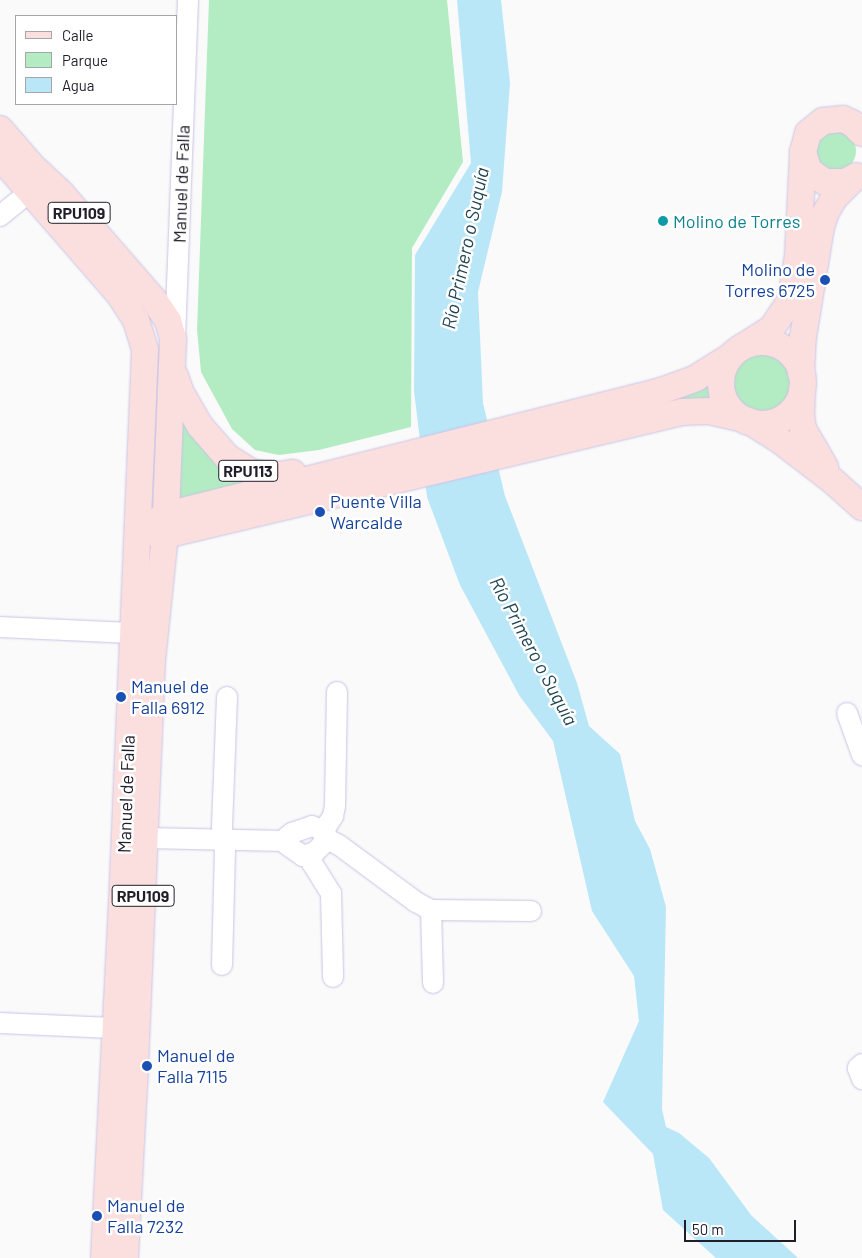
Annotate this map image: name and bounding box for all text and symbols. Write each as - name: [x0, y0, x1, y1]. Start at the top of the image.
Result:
- legend: [15, 15, 178, 105]
- text: Calle: [62, 26, 94, 44]
- text: Parque: [62, 51, 108, 69]
- text: Agua: [62, 76, 95, 94]
- street label: Manuel de Falla: [168, 125, 194, 243]
- water label: Río Primero o Suquía: [437, 165, 493, 331]
- road number: RPU109: [46, 200, 112, 227]
- place label: Molino de Torres: [673, 210, 800, 232]
- marker: Molino de Torres: [657, 215, 669, 227]
- place label: Molino de Torres 6725: [725, 259, 815, 302]
- marker: Molino de Torres 6725: [819, 274, 831, 286]
- road number: RPU113: [218, 458, 278, 484]
- place label: Puente Villa Warcalde: [330, 491, 422, 534]
- marker: Puente Villa Warcalde: [314, 506, 326, 518]
- water label: Río Primero o Suquía: [485, 573, 583, 729]
- place label: Manuel de Falla 6912: [131, 676, 209, 719]
- marker: Manuel de Falla 6912: [115, 691, 127, 703]
- street label: Manuel de Falla: [113, 735, 139, 853]
- road number: RPU109: [110, 882, 176, 909]
- place label: Manuel de Falla 7115: [157, 1045, 235, 1088]
- marker: Manuel de Falla 7115: [141, 1060, 153, 1072]
- place label: Manuel de Falla 7232: [107, 1195, 185, 1238]
- marker: Manuel de Falla 7232: [91, 1210, 103, 1222]
- scale bar: [687, 1210, 800, 1242]
- text: 50 m: [692, 1220, 724, 1238]

